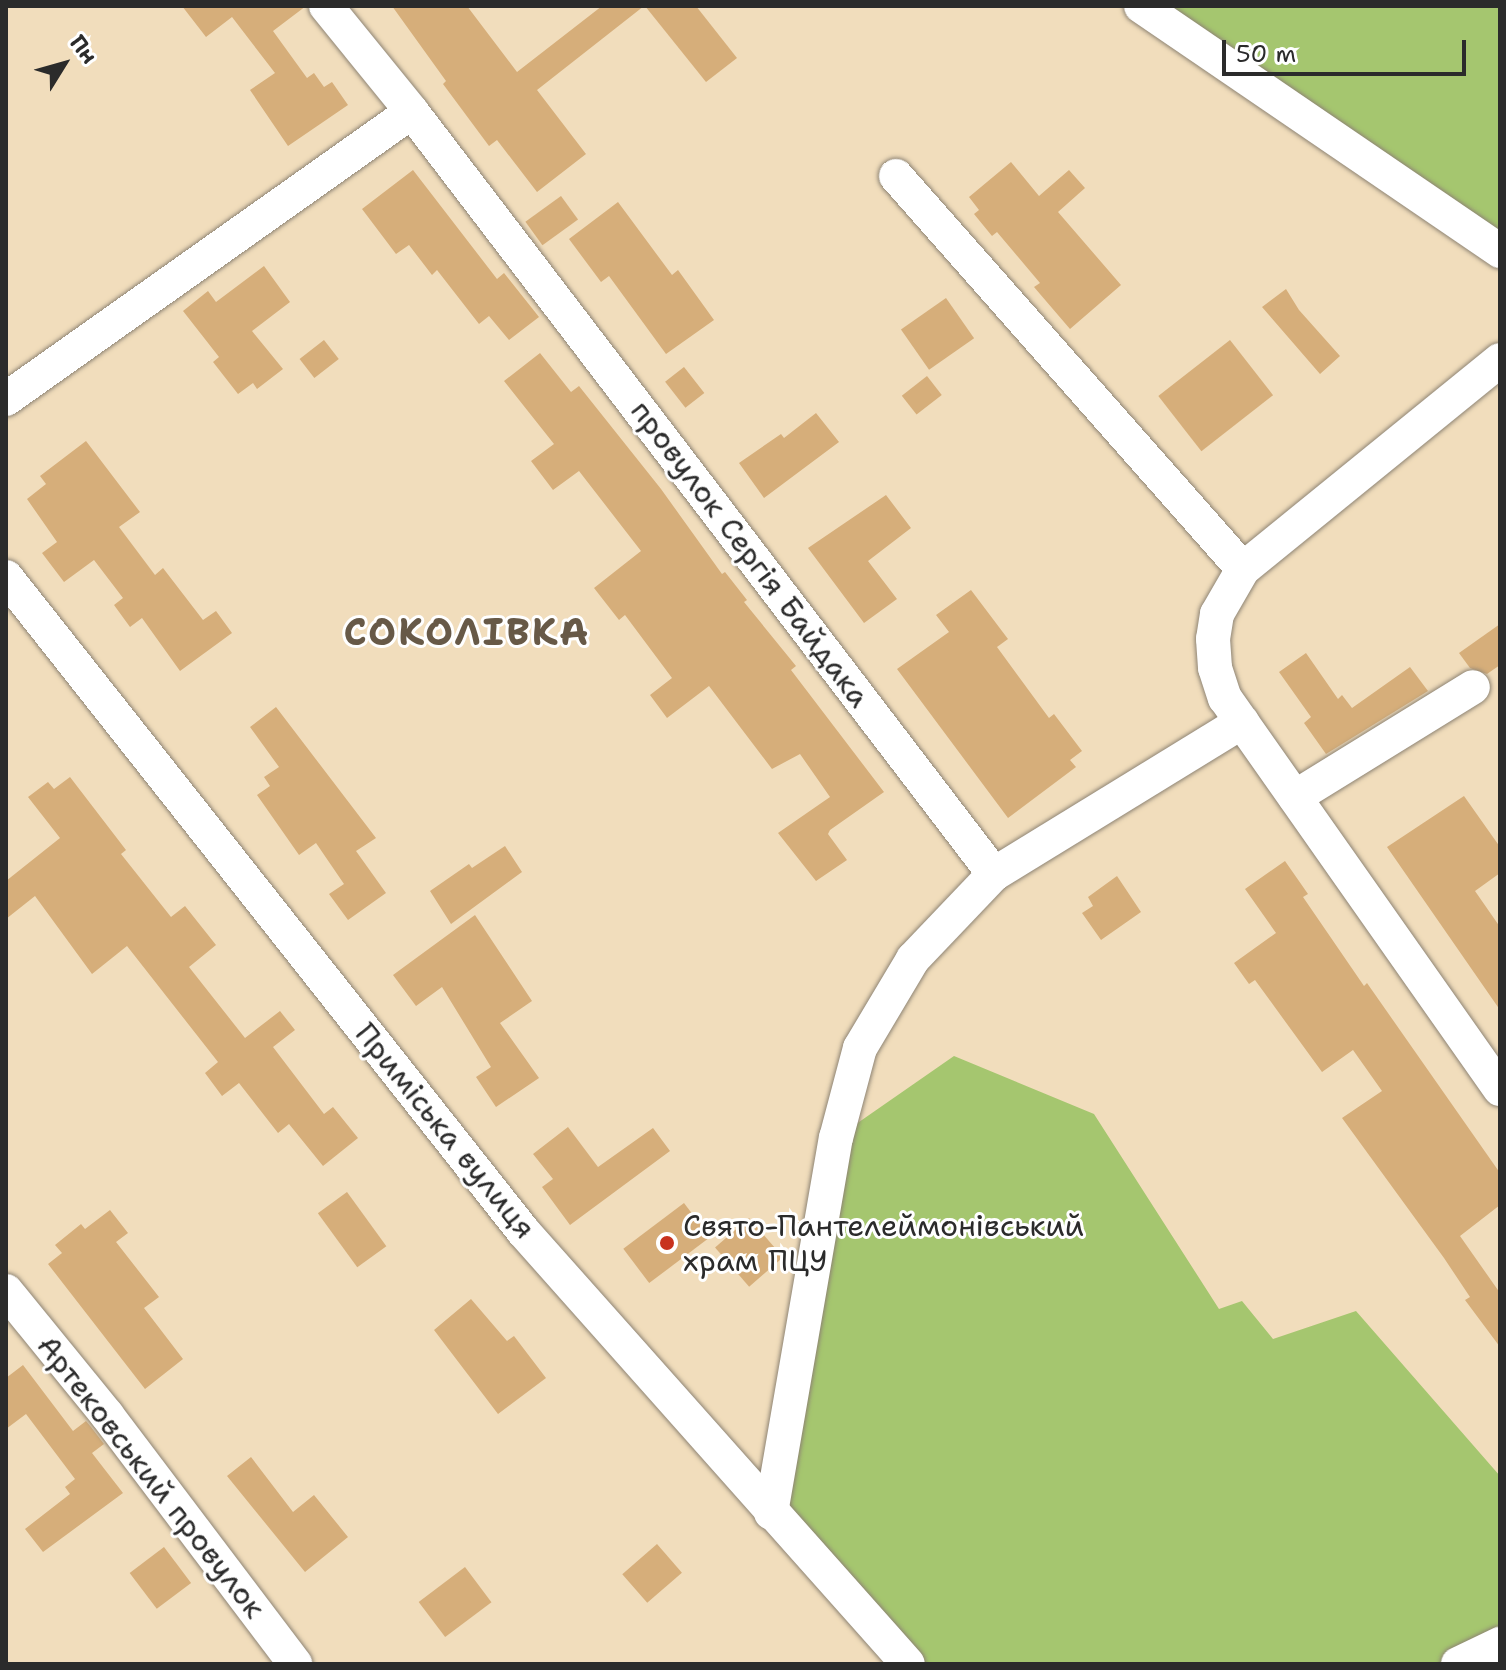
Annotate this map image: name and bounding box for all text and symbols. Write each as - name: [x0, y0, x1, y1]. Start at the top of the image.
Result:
- north arrow: [24, 24, 104, 104]
- scale bar: [1226, 24, 1470, 74]
- text: Пн: [63, 29, 104, 70]
- text: 50 m: [1236, 38, 1296, 70]
- street label: провулок Сергія Байдака: [623, 394, 877, 714]
- district label: СОКОЛІВКА: [344, 609, 590, 655]
- street label: Приміська вулиця: [347, 1016, 543, 1246]
- place label: Свято-Пантелеймонівський храм ПЦУ: [683, 1208, 1084, 1278]
- marker: Свято-Пантелеймонівський храм ПЦУ: [658, 1234, 676, 1252]
- street label: Артековський провулок: [29, 1328, 273, 1626]

